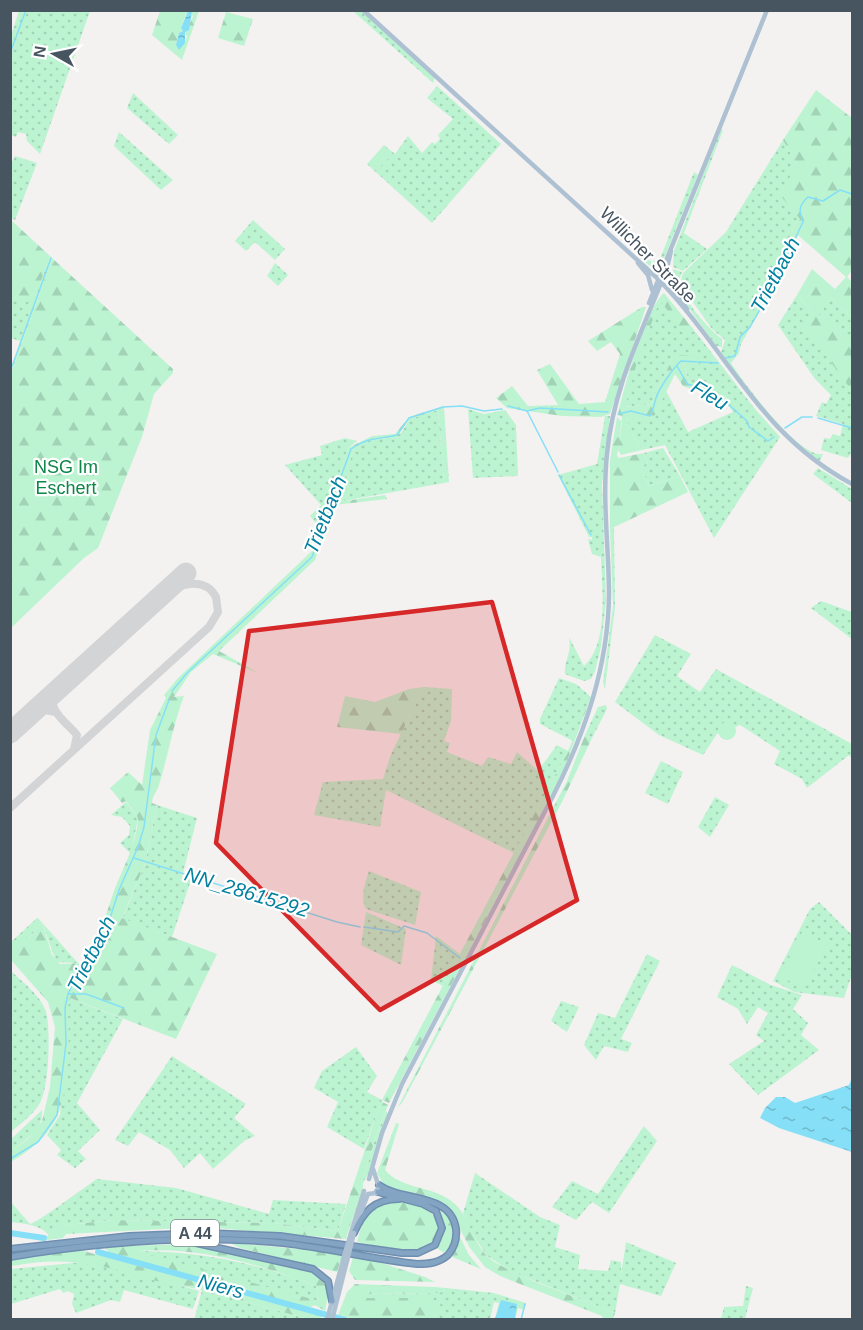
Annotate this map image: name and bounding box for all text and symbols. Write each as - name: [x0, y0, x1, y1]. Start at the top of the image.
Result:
- north arrow: [24, 24, 84, 84]
- text: N: [30, 45, 49, 59]
- street label: Willicher Straße: [596, 203, 700, 307]
- water label: Trietbach: [746, 234, 804, 316]
- water label: Fleu: [688, 376, 732, 414]
- park label: NSG Im Eschert: [34, 457, 98, 498]
- water label: Trietbach: [299, 473, 351, 557]
- water label: NN_28615292: [182, 863, 312, 921]
- water label: Trietbach: [63, 913, 119, 995]
- road number: A 44: [171, 1220, 219, 1246]
- water label: Niers: [196, 1269, 246, 1303]

